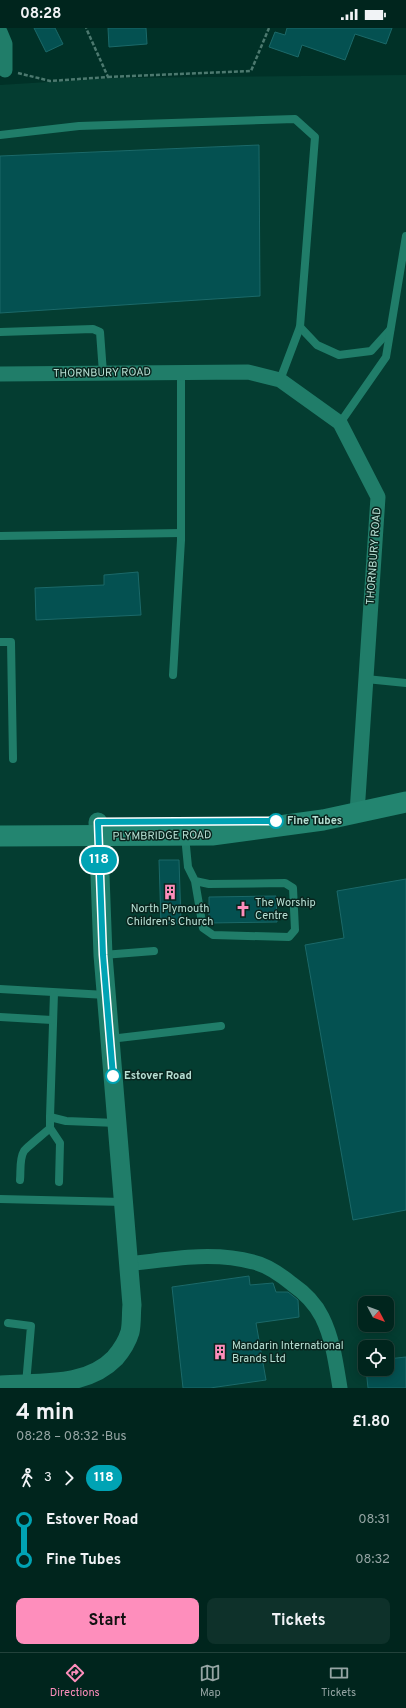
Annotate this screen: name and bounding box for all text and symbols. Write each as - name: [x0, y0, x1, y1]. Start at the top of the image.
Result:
- text: 08:28: [20, 5, 62, 24]
- street label: THORNBURY ROAD: [53, 365, 151, 381]
- street label: THORNBURY ROAD: [364, 507, 384, 605]
- marker: Fine Tubes: [268, 813, 284, 829]
- place label: Fine Tubes: [287, 814, 342, 828]
- street label: PLYMBRIDGE ROAD: [112, 828, 212, 844]
- line badge: 118: [76, 847, 122, 873]
- text: 118: [89, 851, 109, 868]
- building icon: North Plymouth Children's Church: [161, 883, 179, 901]
- place label: The Worship Centre: [255, 896, 316, 923]
- church icon: The Worship Centre: [234, 900, 252, 918]
- place label: North Plymouth Children's Church: [127, 902, 213, 929]
- marker: Estover Road: [105, 1068, 121, 1084]
- place label: Estover Road: [124, 1069, 192, 1083]
- north arrow: [358, 1296, 394, 1332]
- map controls: [358, 1296, 394, 1376]
- place label: Mandarin International Brands Ltd: [232, 1339, 344, 1366]
- button: locate: [358, 1340, 394, 1376]
- building icon: Mandarin International Brands Ltd: [211, 1343, 229, 1361]
- text: 4 min: [16, 1400, 74, 1427]
- text: £1.80: [352, 1413, 390, 1432]
- text: 08:28 – 08:32 · Bus: [16, 1429, 127, 1445]
- icon: walk: [16, 1467, 38, 1489]
- icon: forward: [58, 1467, 80, 1489]
- text: 118: [94, 1469, 114, 1486]
- text: 3: [44, 1470, 52, 1486]
- text: Estover Road: [46, 1511, 138, 1530]
- text: 08:31: [358, 1512, 390, 1528]
- text: Fine Tubes: [46, 1551, 121, 1570]
- text: 08:32: [355, 1552, 390, 1568]
- button: Start: [16, 1598, 199, 1644]
- button: Tickets: [207, 1598, 390, 1644]
- tab: Directions: [50, 1662, 100, 1700]
- tab: Map: [199, 1662, 221, 1700]
- tab: Tickets: [321, 1662, 356, 1700]

